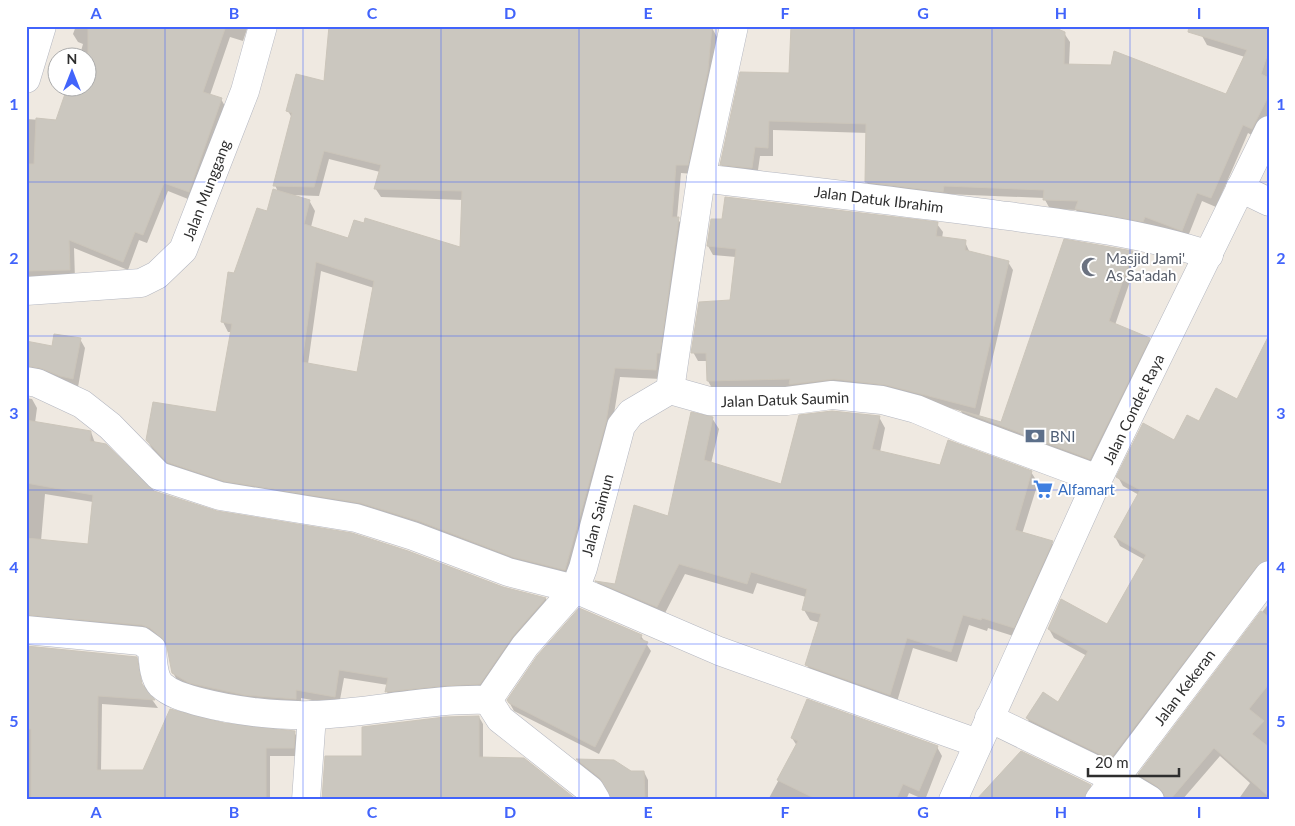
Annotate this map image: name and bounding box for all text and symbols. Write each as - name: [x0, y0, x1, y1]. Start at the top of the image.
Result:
- text: A: [89, 3, 102, 22]
- text: B: [229, 3, 239, 22]
- text: C: [367, 3, 378, 22]
- text: D: [504, 3, 516, 22]
- text: E: [643, 3, 653, 22]
- text: F: [780, 3, 790, 22]
- text: G: [917, 3, 929, 22]
- text: H: [1055, 3, 1067, 22]
- text: I: [1197, 3, 1201, 22]
- north arrow: [48, 48, 98, 98]
- text: N: [67, 50, 77, 67]
- text: 1: [9, 94, 19, 113]
- text: 1: [1276, 94, 1286, 113]
- street label: Jalan Munggang: [179, 137, 234, 243]
- street label: Jalan Datuk Ibrahim: [813, 182, 945, 216]
- text: 2: [9, 248, 19, 267]
- text: 2: [1276, 248, 1286, 267]
- place label: Masjid Jami' As Sa'adah: [1106, 249, 1185, 284]
- mosque icon: Masjid Jami' As Sa'adah: [1080, 256, 1102, 278]
- street label: Jalan Condet Raya: [1098, 351, 1168, 467]
- street label: Jalan Datuk Saumin: [720, 388, 850, 410]
- text: 3: [9, 403, 19, 422]
- text: 3: [1276, 403, 1286, 422]
- bank icon: BNI: [1024, 425, 1046, 447]
- place label: BNI: [1050, 427, 1075, 445]
- street label: Jalan Saimun: [577, 472, 617, 558]
- supermarket icon: Alfamart: [1032, 478, 1054, 500]
- place label: Alfamart: [1058, 480, 1116, 498]
- text: 4: [9, 557, 19, 576]
- text: 4: [1276, 557, 1286, 576]
- street label: Jalan Kekeran: [1150, 646, 1218, 728]
- text: 5: [9, 711, 19, 730]
- text: 5: [1276, 711, 1286, 730]
- scale bar: [1088, 746, 1179, 778]
- text: 20 m: [1095, 753, 1129, 771]
- text: A: [89, 802, 102, 821]
- text: B: [229, 802, 239, 821]
- text: C: [367, 802, 378, 821]
- text: D: [504, 802, 516, 821]
- text: E: [643, 802, 653, 821]
- text: F: [780, 802, 790, 821]
- text: G: [917, 802, 929, 821]
- text: H: [1055, 802, 1067, 821]
- text: I: [1197, 802, 1201, 821]

